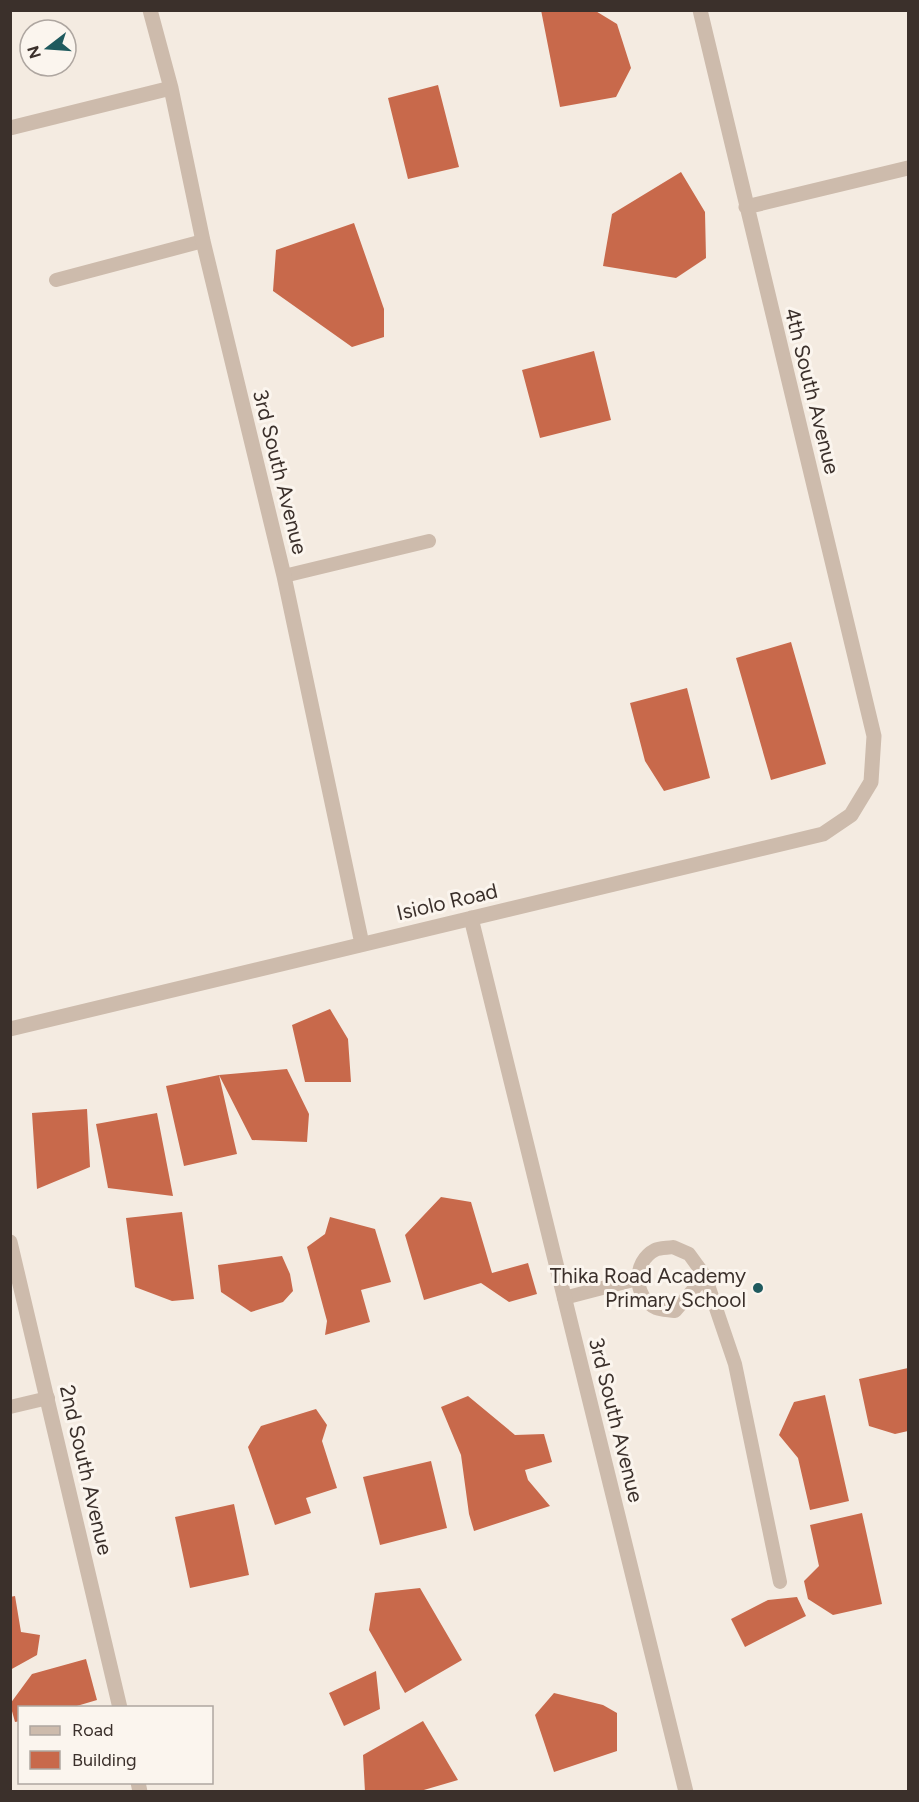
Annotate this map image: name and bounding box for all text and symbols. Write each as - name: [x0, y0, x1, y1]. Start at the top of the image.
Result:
- north arrow: [18, 18, 78, 78]
- text: N: [23, 44, 45, 61]
- street label: 4th South Avenue: [780, 305, 845, 477]
- street label: 3rd South Avenue: [248, 387, 313, 557]
- street label: Isiolo Road: [394, 878, 500, 925]
- place label: Thika Road Academy Primary School: [550, 1263, 746, 1312]
- marker: Thika Road Academy Primary School: [751, 1281, 765, 1295]
- street label: 3rd South Avenue: [584, 1335, 649, 1505]
- street label: 2nd South Avenue: [55, 1382, 118, 1557]
- legend: [18, 1706, 213, 1784]
- text: Road: [72, 1719, 113, 1741]
- text: Building: [72, 1749, 137, 1771]

